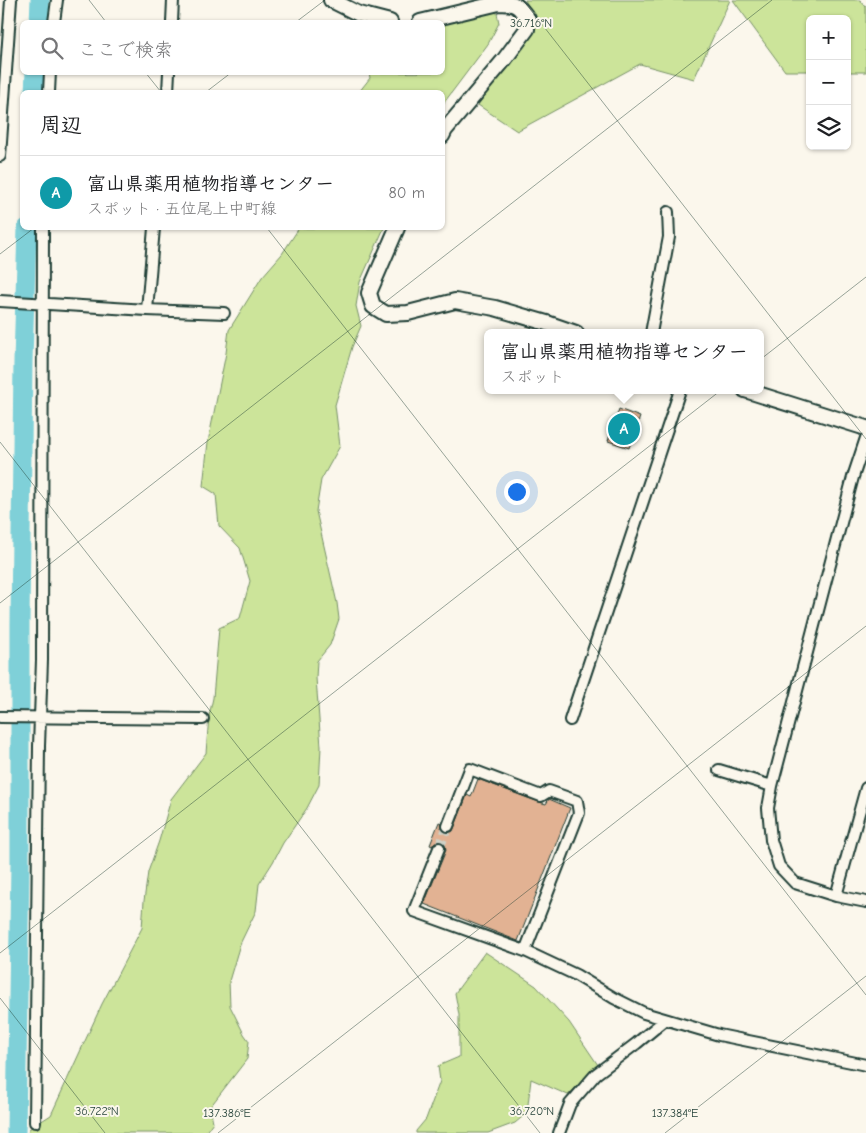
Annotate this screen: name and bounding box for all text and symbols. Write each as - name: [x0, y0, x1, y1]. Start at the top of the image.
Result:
- map controls: [806, 15, 851, 150]
- button: +: [806, 15, 851, 60]
- text: 36.716°N: [510, 16, 552, 30]
- search box: [20, 20, 445, 75]
- icon: search: [38, 34, 66, 62]
- text: ここで検索: [78, 39, 173, 61]
- button: −: [806, 60, 851, 105]
- button: layers: [806, 105, 851, 150]
- text: 周辺: [40, 113, 82, 137]
- text: 富山県薬用植物指導センター: [87, 173, 334, 195]
- text: A: [52, 184, 60, 202]
- text: 80 m: [388, 184, 425, 202]
- text: スポット · 五位尾上中町線: [87, 200, 277, 218]
- popup: [484, 329, 764, 394]
- text: 富山県薬用植物指導センター: [500, 341, 748, 363]
- text: スポット: [500, 368, 565, 386]
- pin: A: [608, 410, 640, 448]
- your location: [504, 479, 530, 505]
- text: 36.722°N: [75, 1104, 119, 1118]
- text: 36.720°N: [510, 1104, 554, 1118]
- text: 137.386°E: [203, 1106, 251, 1120]
- text: 137.384°E: [652, 1106, 698, 1120]

